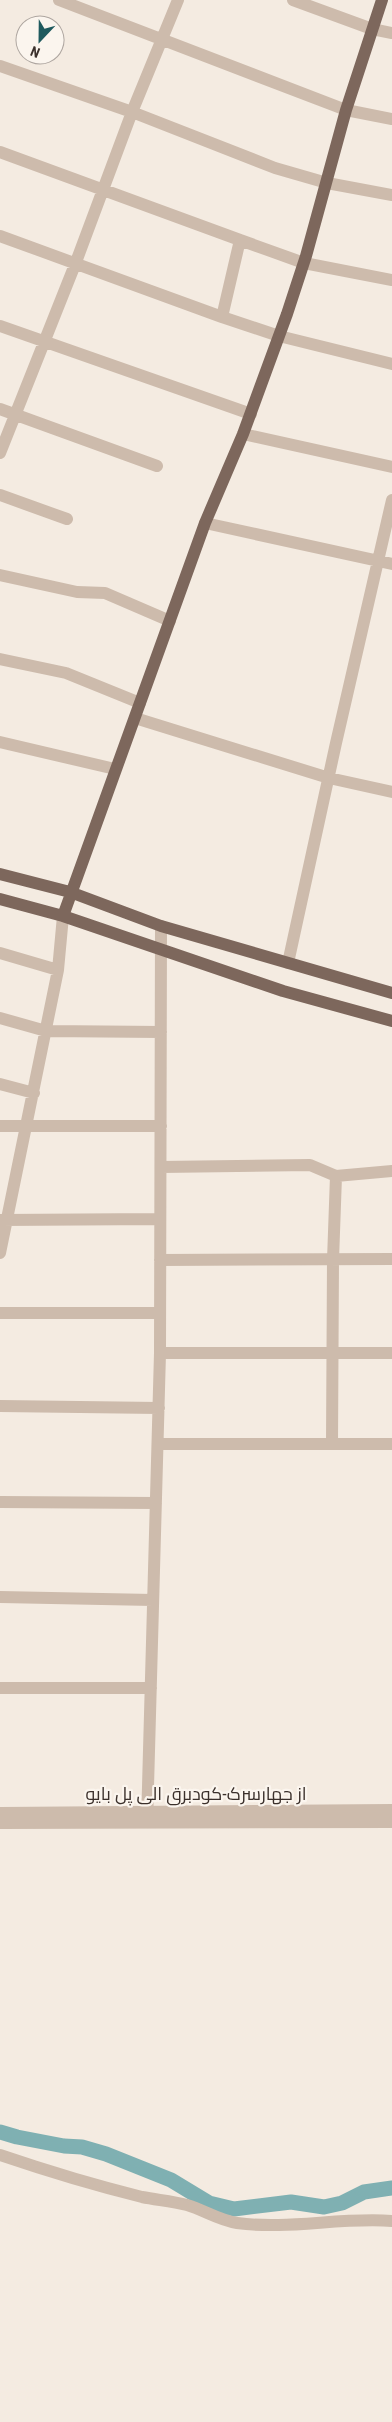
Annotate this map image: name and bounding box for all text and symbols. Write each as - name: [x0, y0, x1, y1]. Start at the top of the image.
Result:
- north arrow: [15, 15, 65, 65]
- text: N: [28, 43, 42, 61]
- street label: از جهارسرک-کودبرق الی پل بایو: [85, 1783, 307, 1806]

